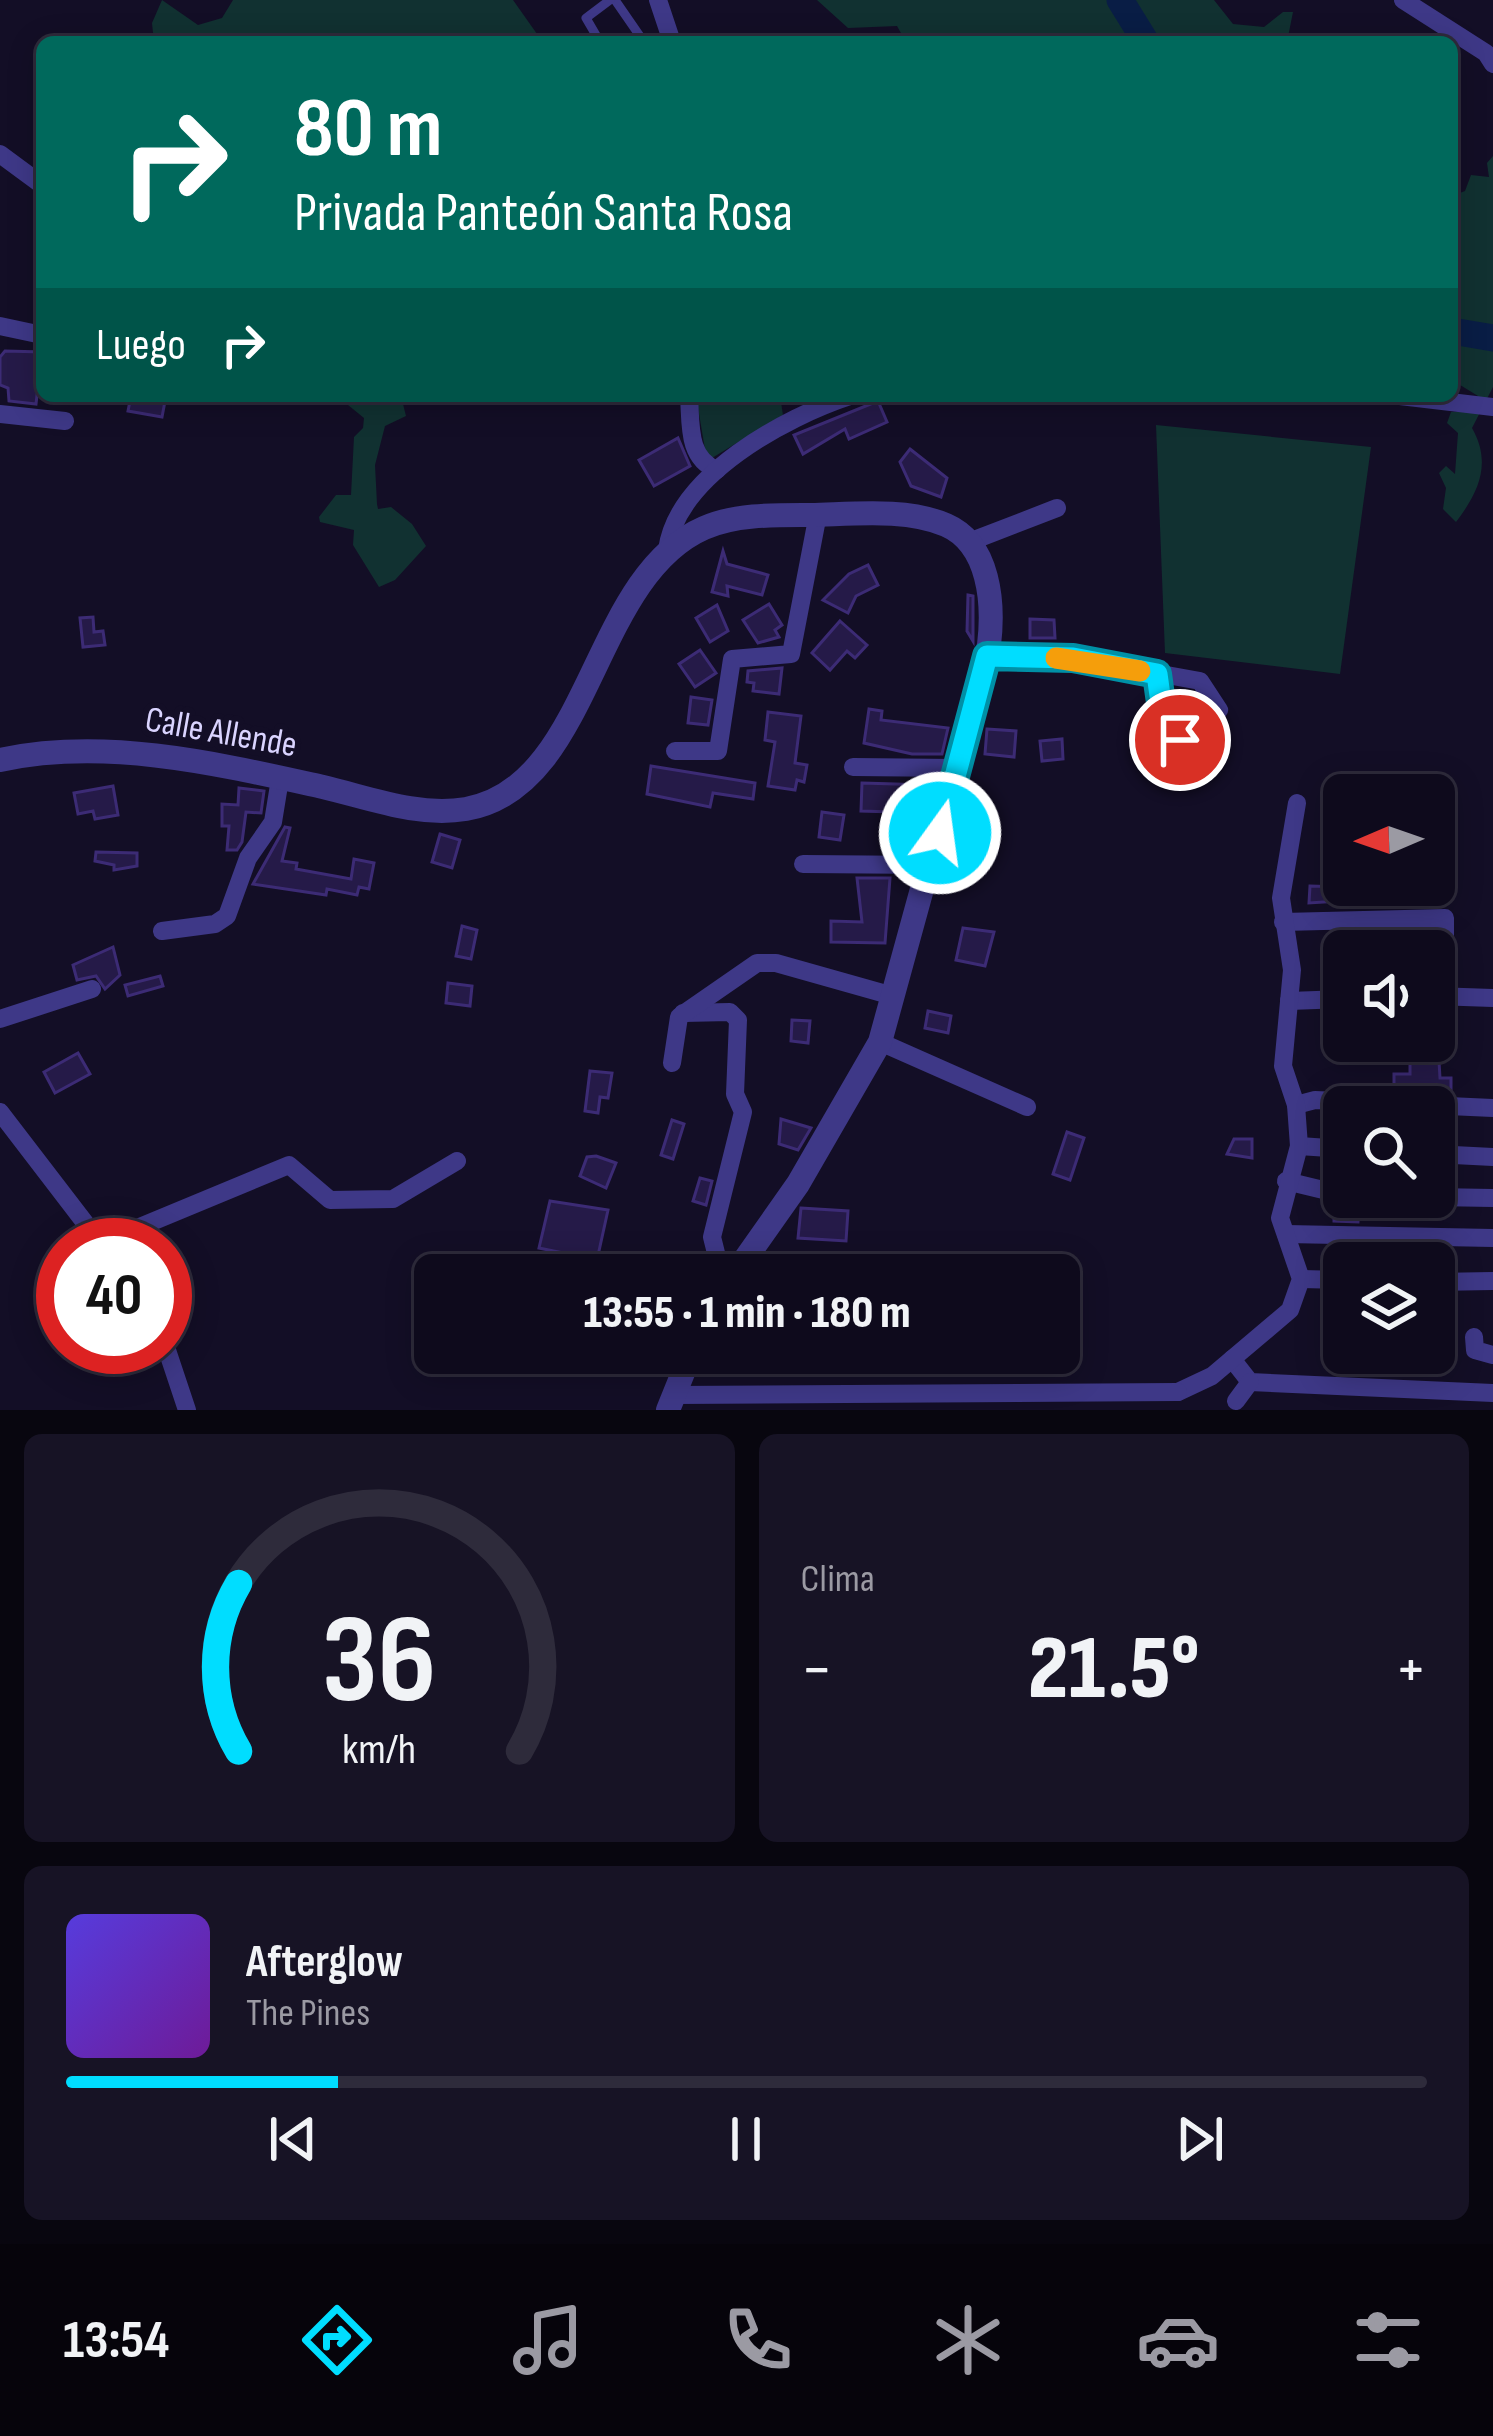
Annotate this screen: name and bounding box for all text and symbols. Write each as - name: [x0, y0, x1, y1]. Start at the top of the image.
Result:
- text: 80 m: [294, 79, 442, 180]
- icon: right: [96, 84, 252, 240]
- text: Privada Panteón Santa Rosa: [294, 181, 793, 246]
- icon: right: [210, 312, 276, 378]
- text: Luego: [96, 318, 186, 373]
- pin: [1129, 689, 1231, 791]
- street label: Calle Allende: [142, 699, 300, 767]
- icon: arrive: [1147, 707, 1213, 773]
- position arrow: [877, 770, 1003, 896]
- north arrow: [1323, 774, 1455, 906]
- map controls: [1323, 774, 1455, 1374]
- button: sound: [1323, 930, 1455, 1062]
- button: search: [1323, 1086, 1455, 1218]
- speed limit sign: 40: [36, 1218, 192, 1374]
- button: layers: [1323, 1242, 1455, 1374]
- text: 13:55 · 1 min · 180 m: [584, 1286, 910, 1341]
- text: Clima: [801, 1556, 875, 1603]
- text: 36: [322, 1588, 437, 1737]
- text: 21.5°: [1028, 1616, 1199, 1724]
- text: −: [801, 1631, 833, 1710]
- text: +: [1395, 1631, 1427, 1710]
- text: km/h: [342, 1724, 416, 1776]
- text: Afterglow: [246, 1935, 403, 1990]
- text: The Pines: [246, 1990, 370, 2037]
- icon: previous: [260, 2106, 326, 2172]
- icon: pause: [713, 2106, 779, 2172]
- icon: next: [1167, 2106, 1233, 2172]
- icon: directions: [295, 2298, 379, 2382]
- icon: music: [506, 2298, 590, 2382]
- icon: phone: [716, 2298, 800, 2382]
- icon: climate: [926, 2298, 1010, 2382]
- icon: car: [1136, 2298, 1220, 2382]
- icon: filters: [1346, 2298, 1430, 2382]
- text: 13:54: [63, 2308, 169, 2373]

